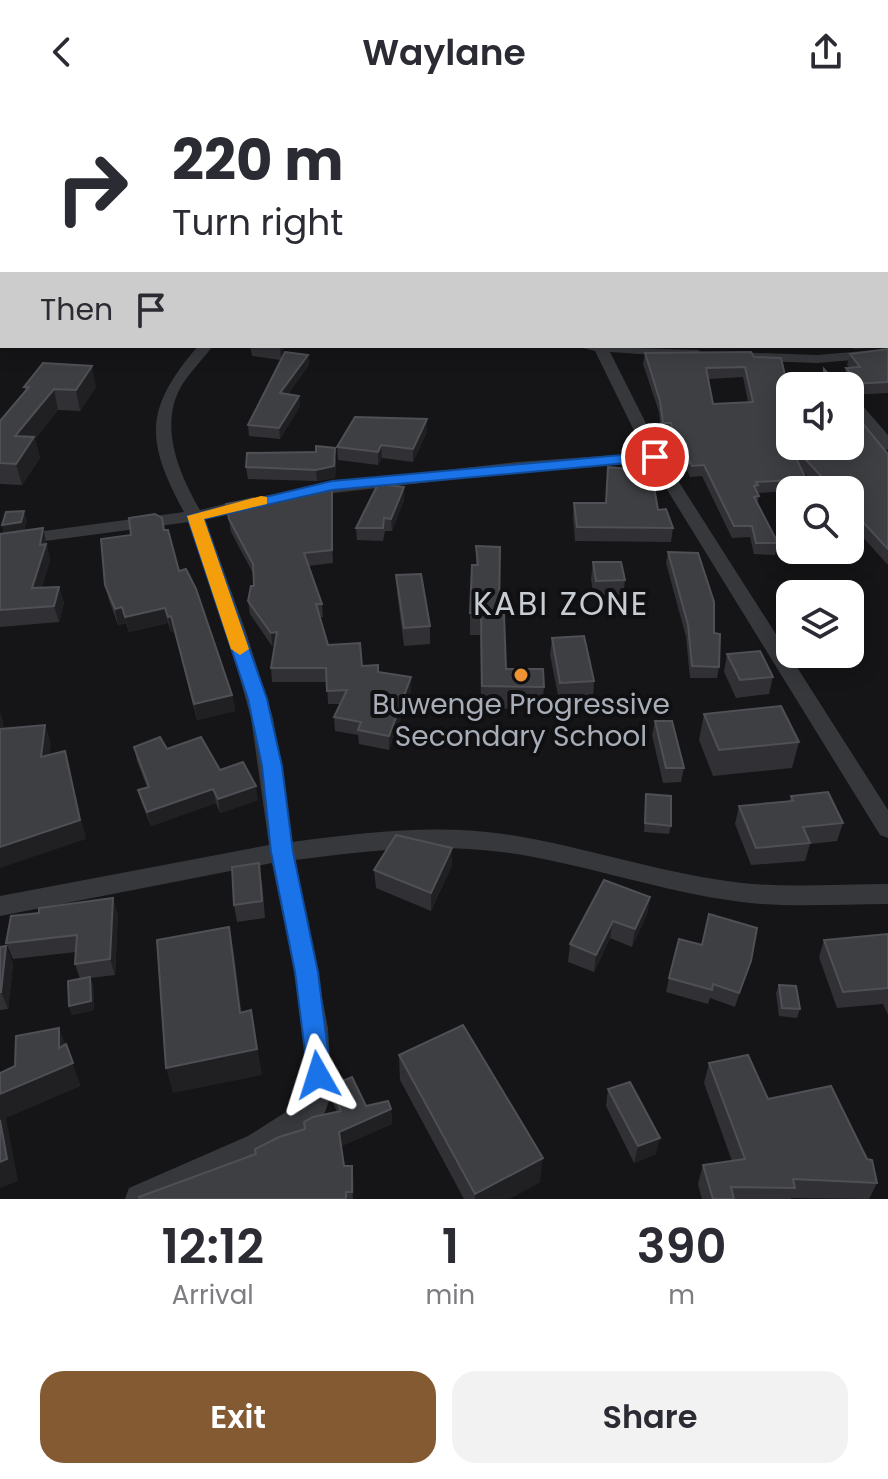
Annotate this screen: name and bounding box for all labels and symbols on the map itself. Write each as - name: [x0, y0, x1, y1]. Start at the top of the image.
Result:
- pin: [621, 423, 689, 491]
- district label: KABI ZONE: [473, 581, 649, 626]
- marker: Buwenge Progressive Secondary School: [512, 666, 530, 684]
- place label: Buwenge Progressive Secondary School: [372, 685, 670, 756]
- position arrow: [276, 1033, 360, 1117]

